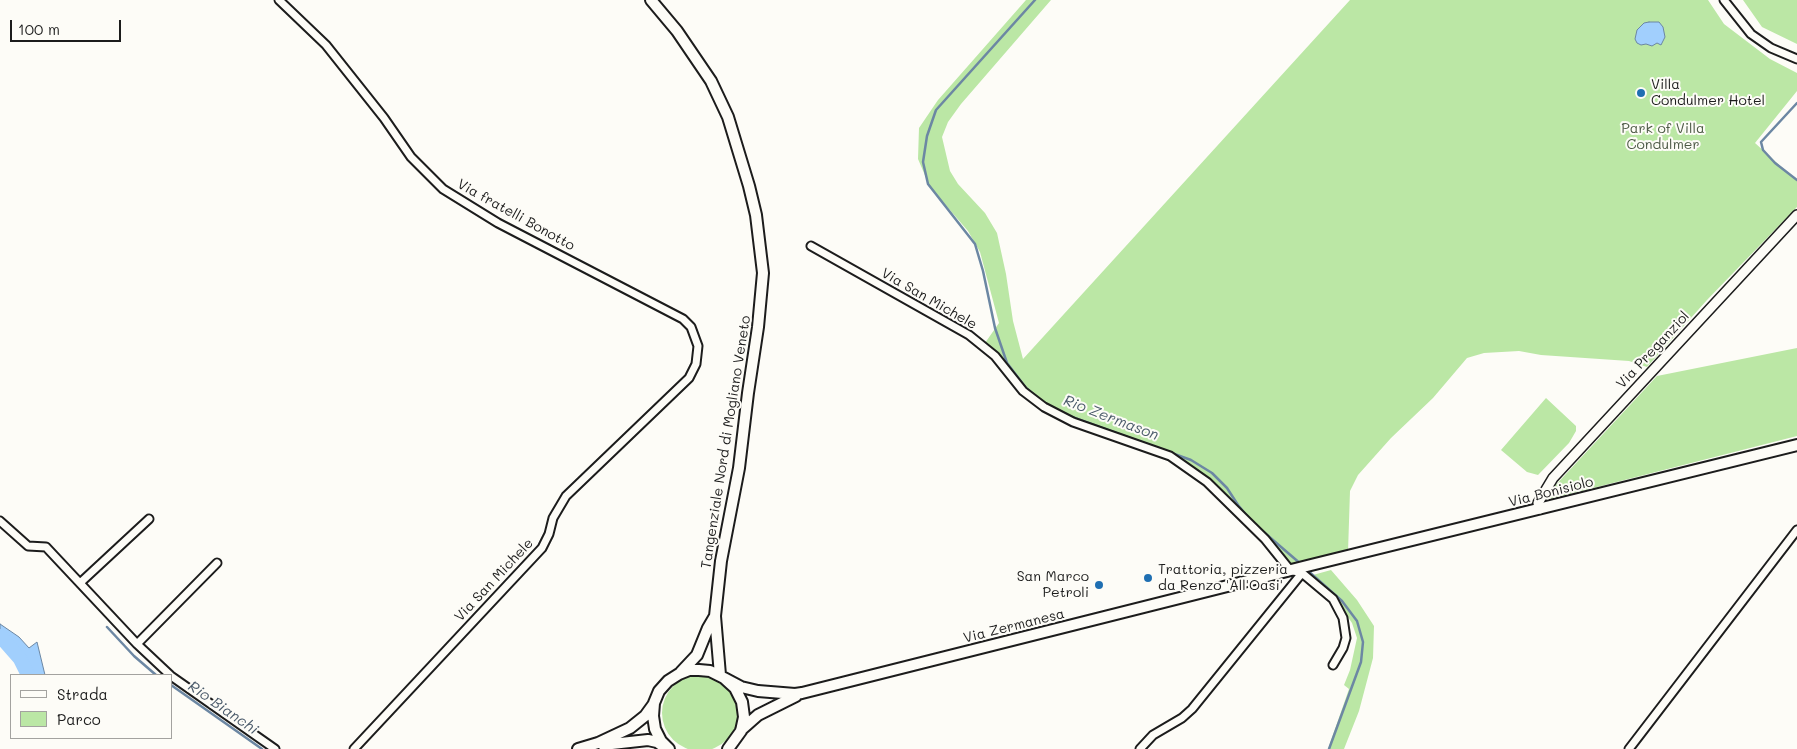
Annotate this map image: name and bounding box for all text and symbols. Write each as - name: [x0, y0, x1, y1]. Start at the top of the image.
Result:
- scale bar: [12, 10, 124, 42]
- text: 100 m: [18, 19, 60, 39]
- place label: Villa Condulmer Hotel: [1651, 77, 1765, 110]
- marker: Villa Condulmer Hotel: [1635, 87, 1647, 99]
- park label: Park of Villa Condulmer: [1621, 121, 1705, 154]
- street label: Via fratelli Bonotto: [454, 176, 578, 254]
- street label: Via San Michele: [878, 265, 980, 333]
- street label: Via Preganziol: [1613, 308, 1693, 392]
- street label: Tangenziale Nord di Mogliano Veneto: [698, 314, 754, 570]
- water label: Rio Zermason: [1061, 392, 1161, 444]
- street label: Via Bonisiolo: [1507, 473, 1595, 511]
- street label: Via San Michele: [451, 535, 537, 625]
- place label: Trattoria, pizzeria da Renzo 'All'Oasi': [1158, 562, 1288, 594]
- place label: San Marco Petroli: [1017, 569, 1089, 602]
- marker: Trattoria, pizzeria da Renzo 'All'Oasi': [1142, 572, 1154, 584]
- marker: San Marco Petroli: [1093, 579, 1105, 591]
- street label: Via Zermanesa: [962, 605, 1066, 647]
- legend: [10, 674, 172, 739]
- water label: Rio Bianchi: [185, 677, 261, 739]
- text: Strada: [57, 684, 108, 704]
- text: Parco: [57, 709, 101, 729]

